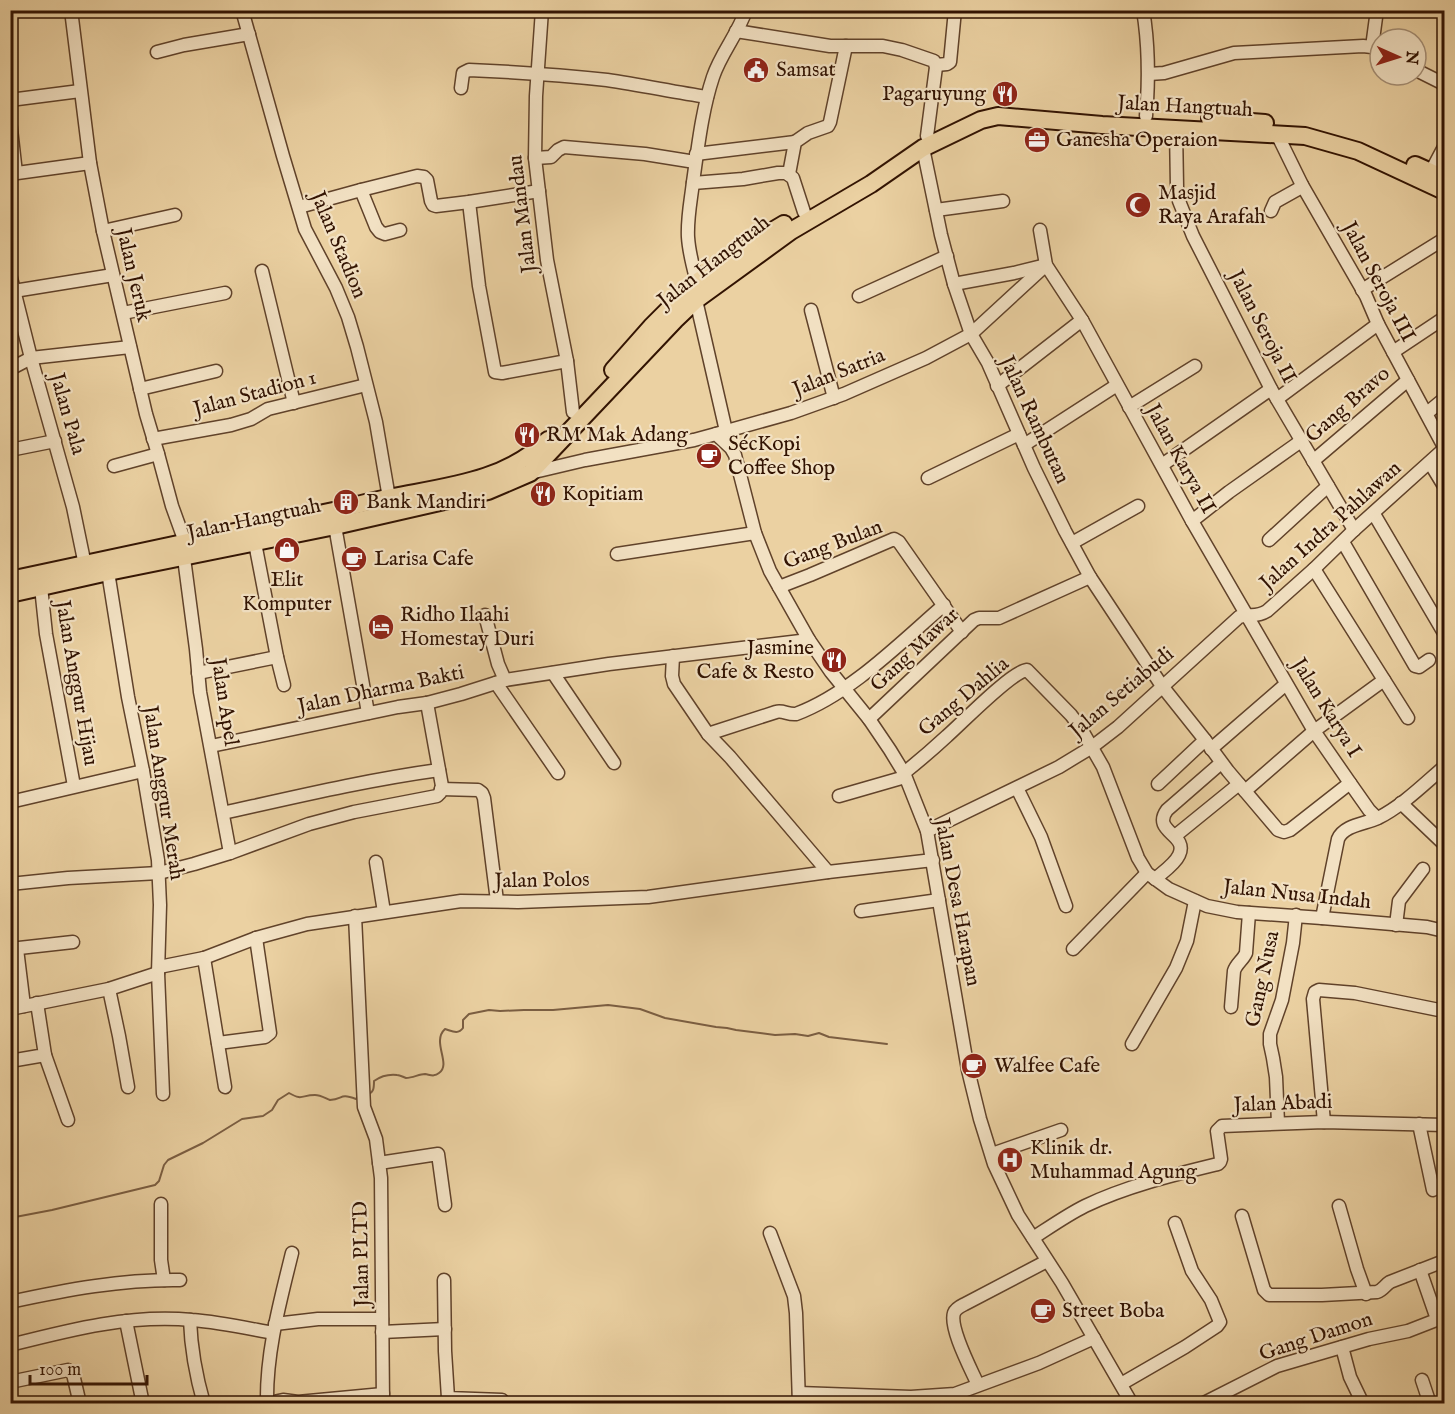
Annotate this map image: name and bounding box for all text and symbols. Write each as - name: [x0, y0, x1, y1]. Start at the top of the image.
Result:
- north arrow: [1368, 27, 1428, 87]
- text: N: [1401, 49, 1421, 65]
- public building icon: Samsat: [741, 55, 771, 85]
- place label: Samsat: [776, 57, 836, 84]
- restaurant icon: Pagaruyung: [990, 79, 1020, 109]
- place label: Pagaruyung: [882, 81, 987, 108]
- street label: Jalan Hangtuah: [1114, 90, 1254, 124]
- office icon: Ganesha Operaion: [1022, 125, 1052, 155]
- place label: Ganesha Operaion: [1056, 127, 1218, 154]
- street label: Jalan Mandau: [502, 153, 544, 277]
- place label: Masjid Raya Arafah: [1158, 180, 1265, 231]
- street label: Jalan Stadion: [303, 185, 373, 303]
- mosque icon: Masjid Raya Arafah: [1123, 190, 1153, 220]
- street label: Jalan Hangtuah: [651, 210, 776, 316]
- street label: Jalan Seroja III: [1334, 215, 1421, 347]
- street label: Jalan Jeruk: [109, 224, 157, 325]
- street label: Jalan Seroja II: [1221, 264, 1302, 388]
- street label: Jalan Satria: [787, 342, 890, 404]
- street label: Jalan Rambutan: [992, 350, 1075, 488]
- street label: Gang Bravo: [1300, 361, 1396, 449]
- street label: Jalan Stadion 1: [189, 365, 319, 424]
- street label: Jalan Pala: [42, 368, 92, 459]
- street label: Jalan Karya II: [1138, 398, 1221, 519]
- restaurant icon: RM Mak Adang: [512, 420, 542, 450]
- place label: RM Mak Adang: [546, 422, 689, 449]
- place label: SécKopi Coffee Shop: [728, 431, 835, 482]
- cafe icon: SécKopi Coffee Shop: [694, 441, 724, 471]
- street label: Jalan Indra Pahlawan: [1253, 455, 1407, 598]
- restaurant icon: Kopitiam: [528, 479, 558, 509]
- place label: Kopitiam: [562, 481, 643, 508]
- building icon: Bank Mandiri: [331, 487, 361, 517]
- place label: Bank Mandiri: [366, 489, 486, 516]
- street label: Jalan Hangtuah: [183, 493, 323, 548]
- street label: Gang Bulan: [780, 514, 886, 576]
- shop icon: Elit Komputer: [272, 535, 302, 565]
- cafe icon: Larisa Cafe: [339, 544, 369, 574]
- place label: Larisa Cafe: [374, 546, 474, 573]
- place label: Elit Komputer: [242, 567, 332, 618]
- street label: Jalan Anggur Hijau: [48, 596, 104, 768]
- place label: Ridho Ilaahi Homestay Duri: [400, 602, 534, 653]
- street label: Gang Mawar: [865, 602, 965, 698]
- hotel icon: Ridho Ilaahi Homestay Duri: [366, 612, 396, 642]
- place label: Jasmine Cafe & Resto: [696, 635, 814, 686]
- street label: Jalan Setiabudi: [1062, 641, 1180, 746]
- restaurant icon: Jasmine Cafe & Resto: [819, 645, 849, 675]
- street label: Gang Dahlia: [913, 651, 1016, 743]
- street label: Jalan Karya I: [1284, 651, 1367, 763]
- street label: Jalan Apel: [203, 654, 244, 748]
- street label: Jalan Dharma Bakti: [293, 659, 467, 721]
- street label: Jalan Anggur Merah: [136, 702, 190, 882]
- street label: Jalan Desa Harapan: [927, 814, 987, 988]
- street label: Jalan Polos: [492, 867, 590, 895]
- street label: Jalan Nusa Indah: [1220, 874, 1372, 916]
- street label: Gang Nusa: [1240, 927, 1287, 1030]
- cafe icon: Walfee Cafe: [959, 1051, 989, 1081]
- place label: Walfee Cafe: [994, 1053, 1101, 1080]
- street label: Jalan Abadi: [1231, 1089, 1333, 1119]
- place label: Klinik dr. Muhammad Agung: [1030, 1135, 1198, 1186]
- hospital icon: Klinik dr. Muhammad Agung: [995, 1145, 1025, 1175]
- street label: Jalan PLTD: [348, 1201, 376, 1309]
- cafe icon: Street Boba: [1028, 1296, 1058, 1326]
- place label: Street Boba: [1062, 1298, 1165, 1325]
- street label: Gang Damon: [1256, 1306, 1376, 1368]
- scale bar: [30, 1348, 147, 1386]
- text: 100 m: [39, 1359, 81, 1382]

